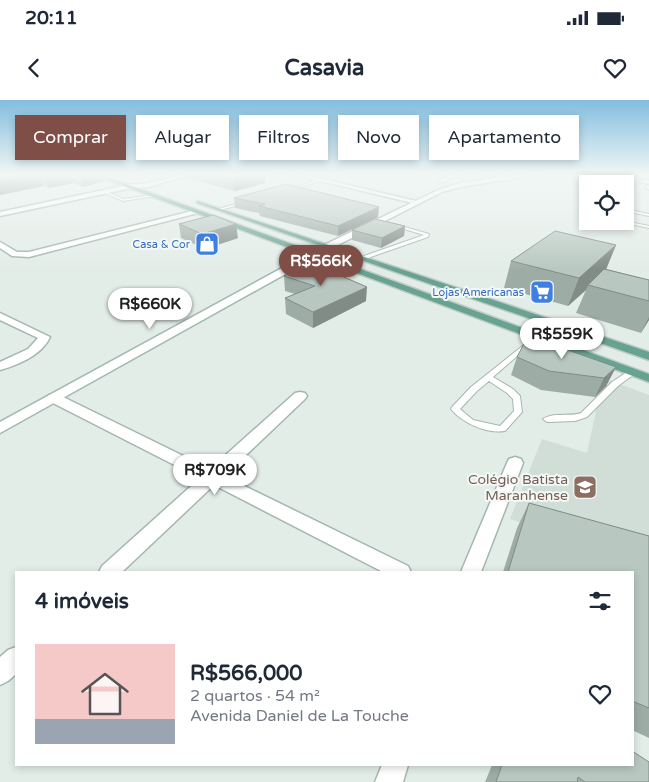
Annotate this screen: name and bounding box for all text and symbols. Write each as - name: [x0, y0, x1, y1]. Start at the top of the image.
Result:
- text: 20:11: [25, 7, 78, 29]
- icon: back: [20, 54, 48, 82]
- icon: heart: [601, 54, 629, 82]
- text: Casavia: [285, 55, 364, 81]
- chip: Comprar: [15, 115, 126, 160]
- chip: Alugar: [136, 115, 229, 160]
- chip: Filtros: [239, 115, 328, 160]
- chip: Novo: [338, 115, 419, 160]
- chip: Apartamento: [429, 115, 579, 160]
- map controls: [579, 175, 634, 230]
- button: locate: [579, 175, 634, 230]
- shop icon: Casa & Cor: [194, 231, 220, 257]
- place label: Casa & Cor: [133, 238, 191, 251]
- pin: R$566K: [280, 244, 362, 287]
- text: R$566K: [290, 251, 352, 271]
- supermarket icon: Lojas Americanas: [529, 279, 555, 305]
- place label: Lojas Americanas: [432, 286, 524, 299]
- pin: R$660K: [109, 288, 191, 330]
- text: R$660K: [119, 294, 181, 314]
- pin: R$559K: [521, 318, 603, 360]
- text: R$559K: [531, 324, 593, 344]
- pin: R$709K: [174, 454, 256, 496]
- text: R$709K: [184, 460, 246, 480]
- place label: Colégio Batista Maranhense: [468, 471, 568, 504]
- school or university icon: Colégio Batista Maranhense: [572, 474, 598, 500]
- icon: filters: [586, 587, 614, 615]
- text: 4 imóveis: [35, 589, 129, 614]
- text: R$566,000: [190, 661, 302, 686]
- icon: home: [75, 664, 135, 724]
- icon: heart: [586, 680, 614, 708]
- text: 2 quartos · 54 m²: [190, 686, 320, 706]
- text: Avenida Daniel de La Touche: [190, 706, 409, 726]

